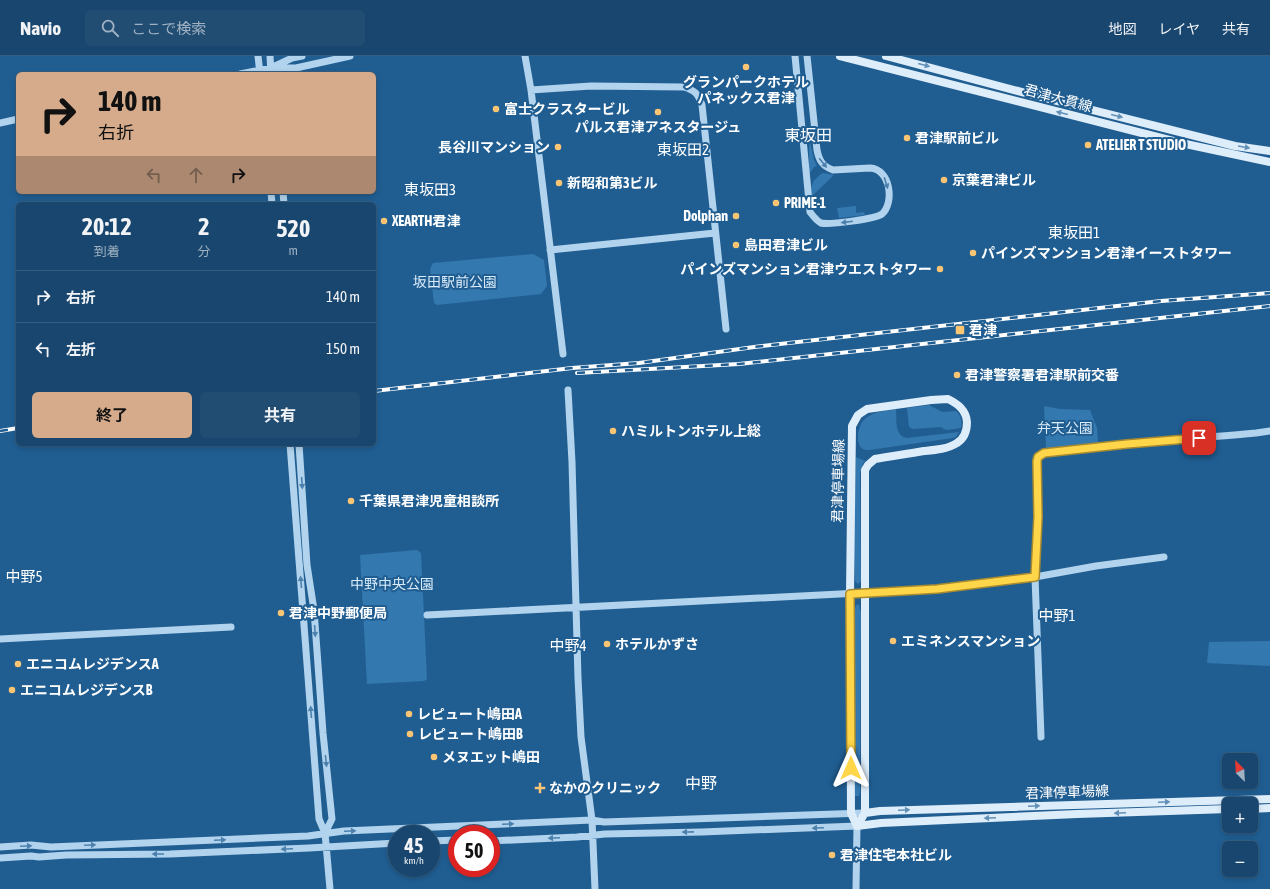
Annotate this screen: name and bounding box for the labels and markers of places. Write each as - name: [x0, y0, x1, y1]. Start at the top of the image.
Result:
- marker: グランパークホテル パネックス君津: [741, 62, 751, 72]
- place label: グランパークホテル パネックス君津: [683, 74, 809, 106]
- place label: 富士クラスタービル: [504, 101, 630, 117]
- marker: 富士クラスタービル: [491, 104, 501, 114]
- marker: パルス君津アネスタージュ: [653, 107, 663, 117]
- place label: パルス君津アネスタージュ: [575, 119, 741, 135]
- place label: 君津駅前ビル: [915, 130, 999, 146]
- marker: 君津駅前ビル: [902, 133, 912, 143]
- place label: ATELIER T STUDIO: [1095, 137, 1186, 153]
- place label: 長谷川マンション: [438, 139, 550, 155]
- marker: ATELIER T STUDIO: [1083, 140, 1093, 150]
- marker: 長谷川マンション: [553, 142, 563, 152]
- place label: 京葉君津ビル: [952, 172, 1036, 188]
- place label: 新昭和第3ビル: [567, 175, 658, 191]
- marker: 京葉君津ビル: [939, 175, 949, 185]
- marker: 新昭和第3ビル: [554, 178, 564, 188]
- place label: PRIME-1: [784, 195, 827, 211]
- marker: PRIME-1: [771, 198, 781, 208]
- place label: Dolphan: [683, 208, 728, 224]
- marker: Dolphan: [731, 211, 741, 221]
- place label: XEARTH君津: [391, 213, 460, 229]
- marker: XEARTH君津: [379, 216, 389, 226]
- place label: 島田君津ビル: [744, 237, 828, 253]
- marker: 島田君津ビル: [731, 240, 741, 250]
- place label: パインズマンション君津イーストタワー: [981, 245, 1232, 261]
- marker: パインズマンション君津イーストタワー: [968, 248, 978, 258]
- place label: パインズマンション君津ウエストタワー: [680, 261, 932, 277]
- marker: パインズマンション君津ウエストタワー: [935, 264, 945, 274]
- place label: 君津: [969, 322, 997, 338]
- marker: 君津: [954, 324, 966, 336]
- place label: 君津警察署君津駅前交番: [965, 367, 1119, 383]
- marker: 君津警察署君津駅前交番: [952, 370, 962, 380]
- pin: [1182, 421, 1216, 455]
- place label: ハミルトンホテル上総: [621, 423, 761, 439]
- marker: ハミルトンホテル上総: [608, 426, 618, 436]
- place label: 千葉県君津児童相談所: [359, 493, 499, 509]
- marker: 千葉県君津児童相談所: [346, 496, 356, 506]
- place label: 君津中野郵便局: [289, 605, 387, 621]
- marker: 君津中野郵便局: [276, 608, 286, 618]
- place label: エミネンスマンション: [901, 633, 1040, 649]
- place label: ホテルかずさ: [615, 636, 699, 652]
- marker: エミネンスマンション: [888, 636, 898, 646]
- marker: ホテルかずさ: [602, 639, 612, 649]
- place label: エニコムレジデンスA: [26, 656, 159, 672]
- marker: エニコムレジデンスA: [13, 659, 23, 669]
- place label: エニコムレジデンスB: [20, 682, 153, 698]
- marker: エニコムレジデンスB: [7, 685, 17, 695]
- place label: レピュート嶋田A: [417, 706, 522, 722]
- marker: レピュート嶋田A: [404, 709, 414, 719]
- place label: レピュート嶋田B: [418, 726, 523, 742]
- marker: レピュート嶋田B: [405, 729, 415, 739]
- place label: メヌエット嶋田: [442, 749, 540, 765]
- marker: メヌエット嶋田: [429, 752, 439, 762]
- place label: なかのクリニック: [549, 780, 661, 796]
- marker: なかのクリニック: [534, 782, 546, 794]
- place label: 君津住宅本社ビル: [840, 847, 952, 863]
- marker: 君津住宅本社ビル: [827, 850, 837, 860]

